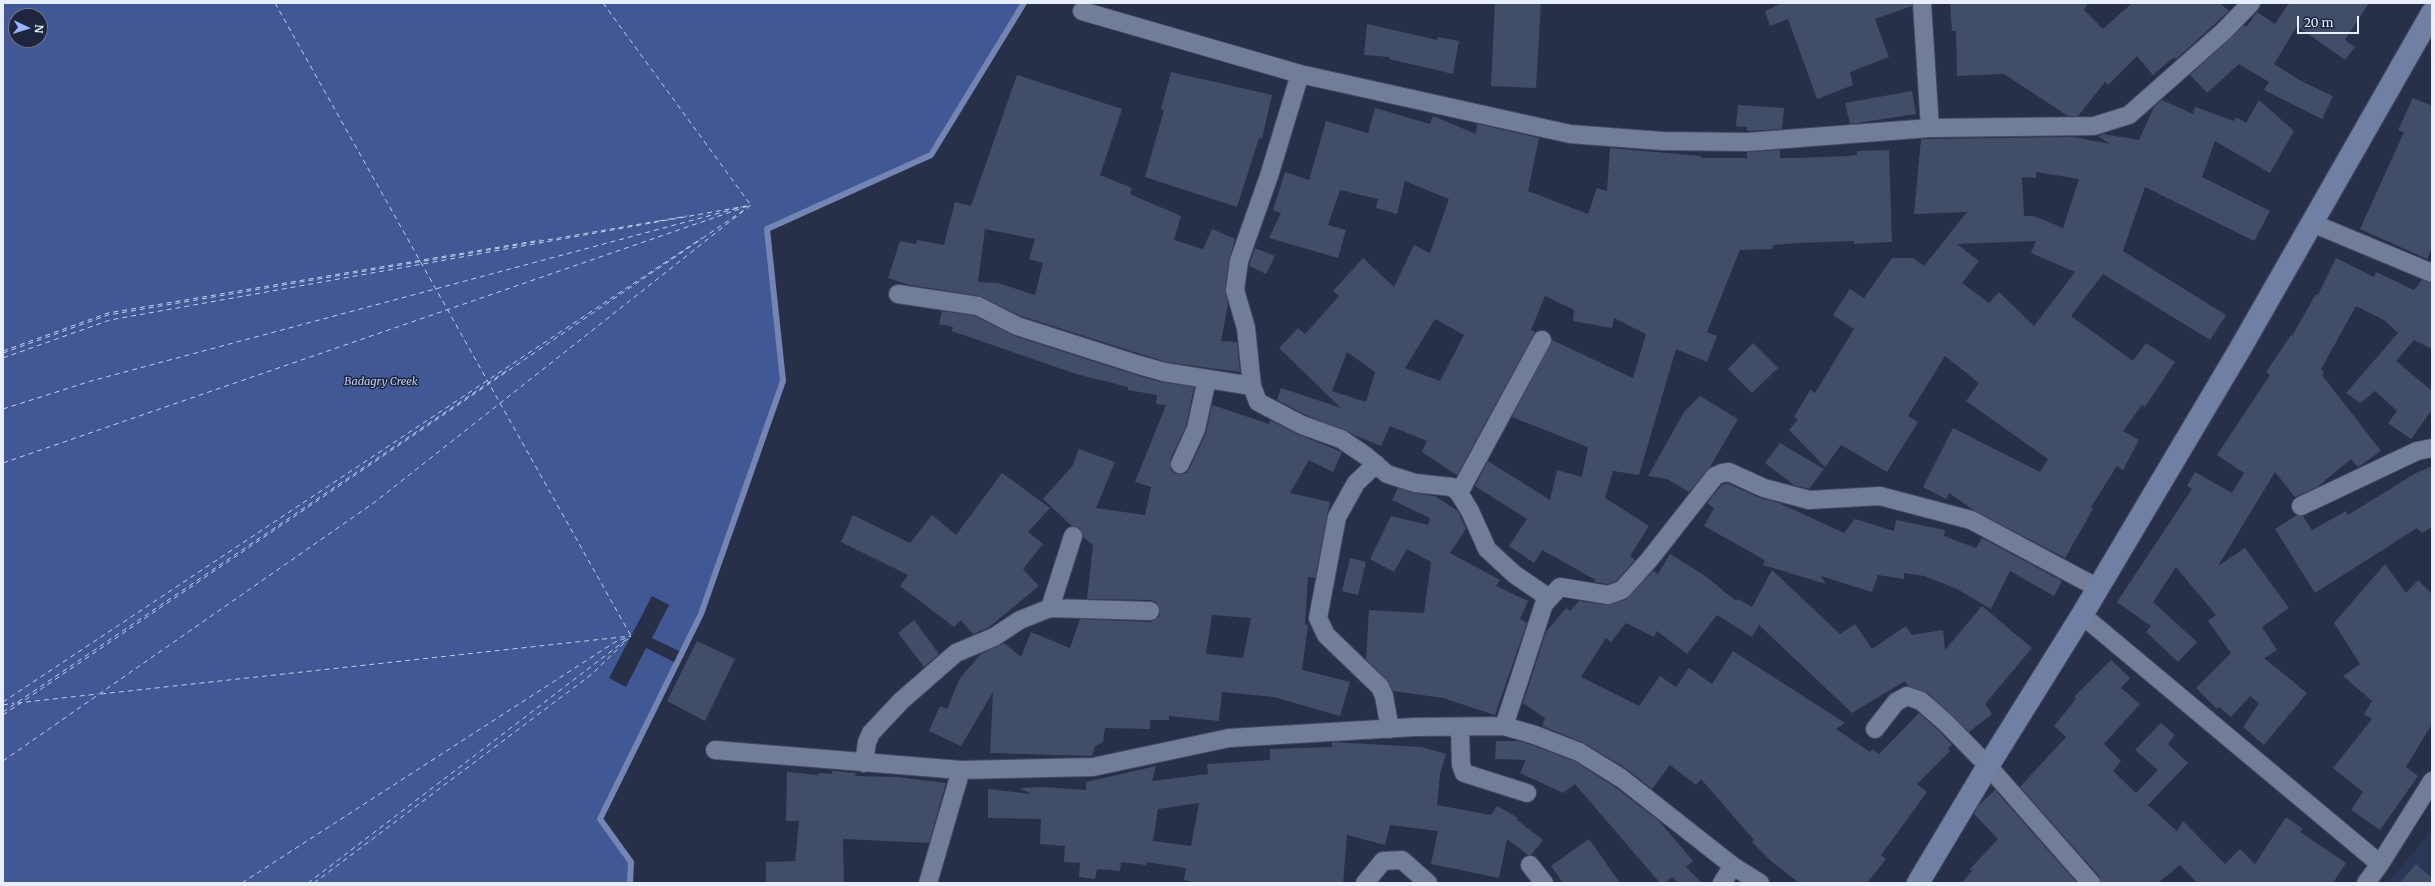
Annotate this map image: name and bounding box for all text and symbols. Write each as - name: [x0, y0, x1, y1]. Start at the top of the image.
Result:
- north arrow: [8, 8, 48, 48]
- scale bar: [2299, 8, 2361, 34]
- text: 20 m: [2304, 15, 2333, 30]
- text: N: [32, 24, 46, 34]
- water label: Badagry Creek: [344, 375, 418, 389]

